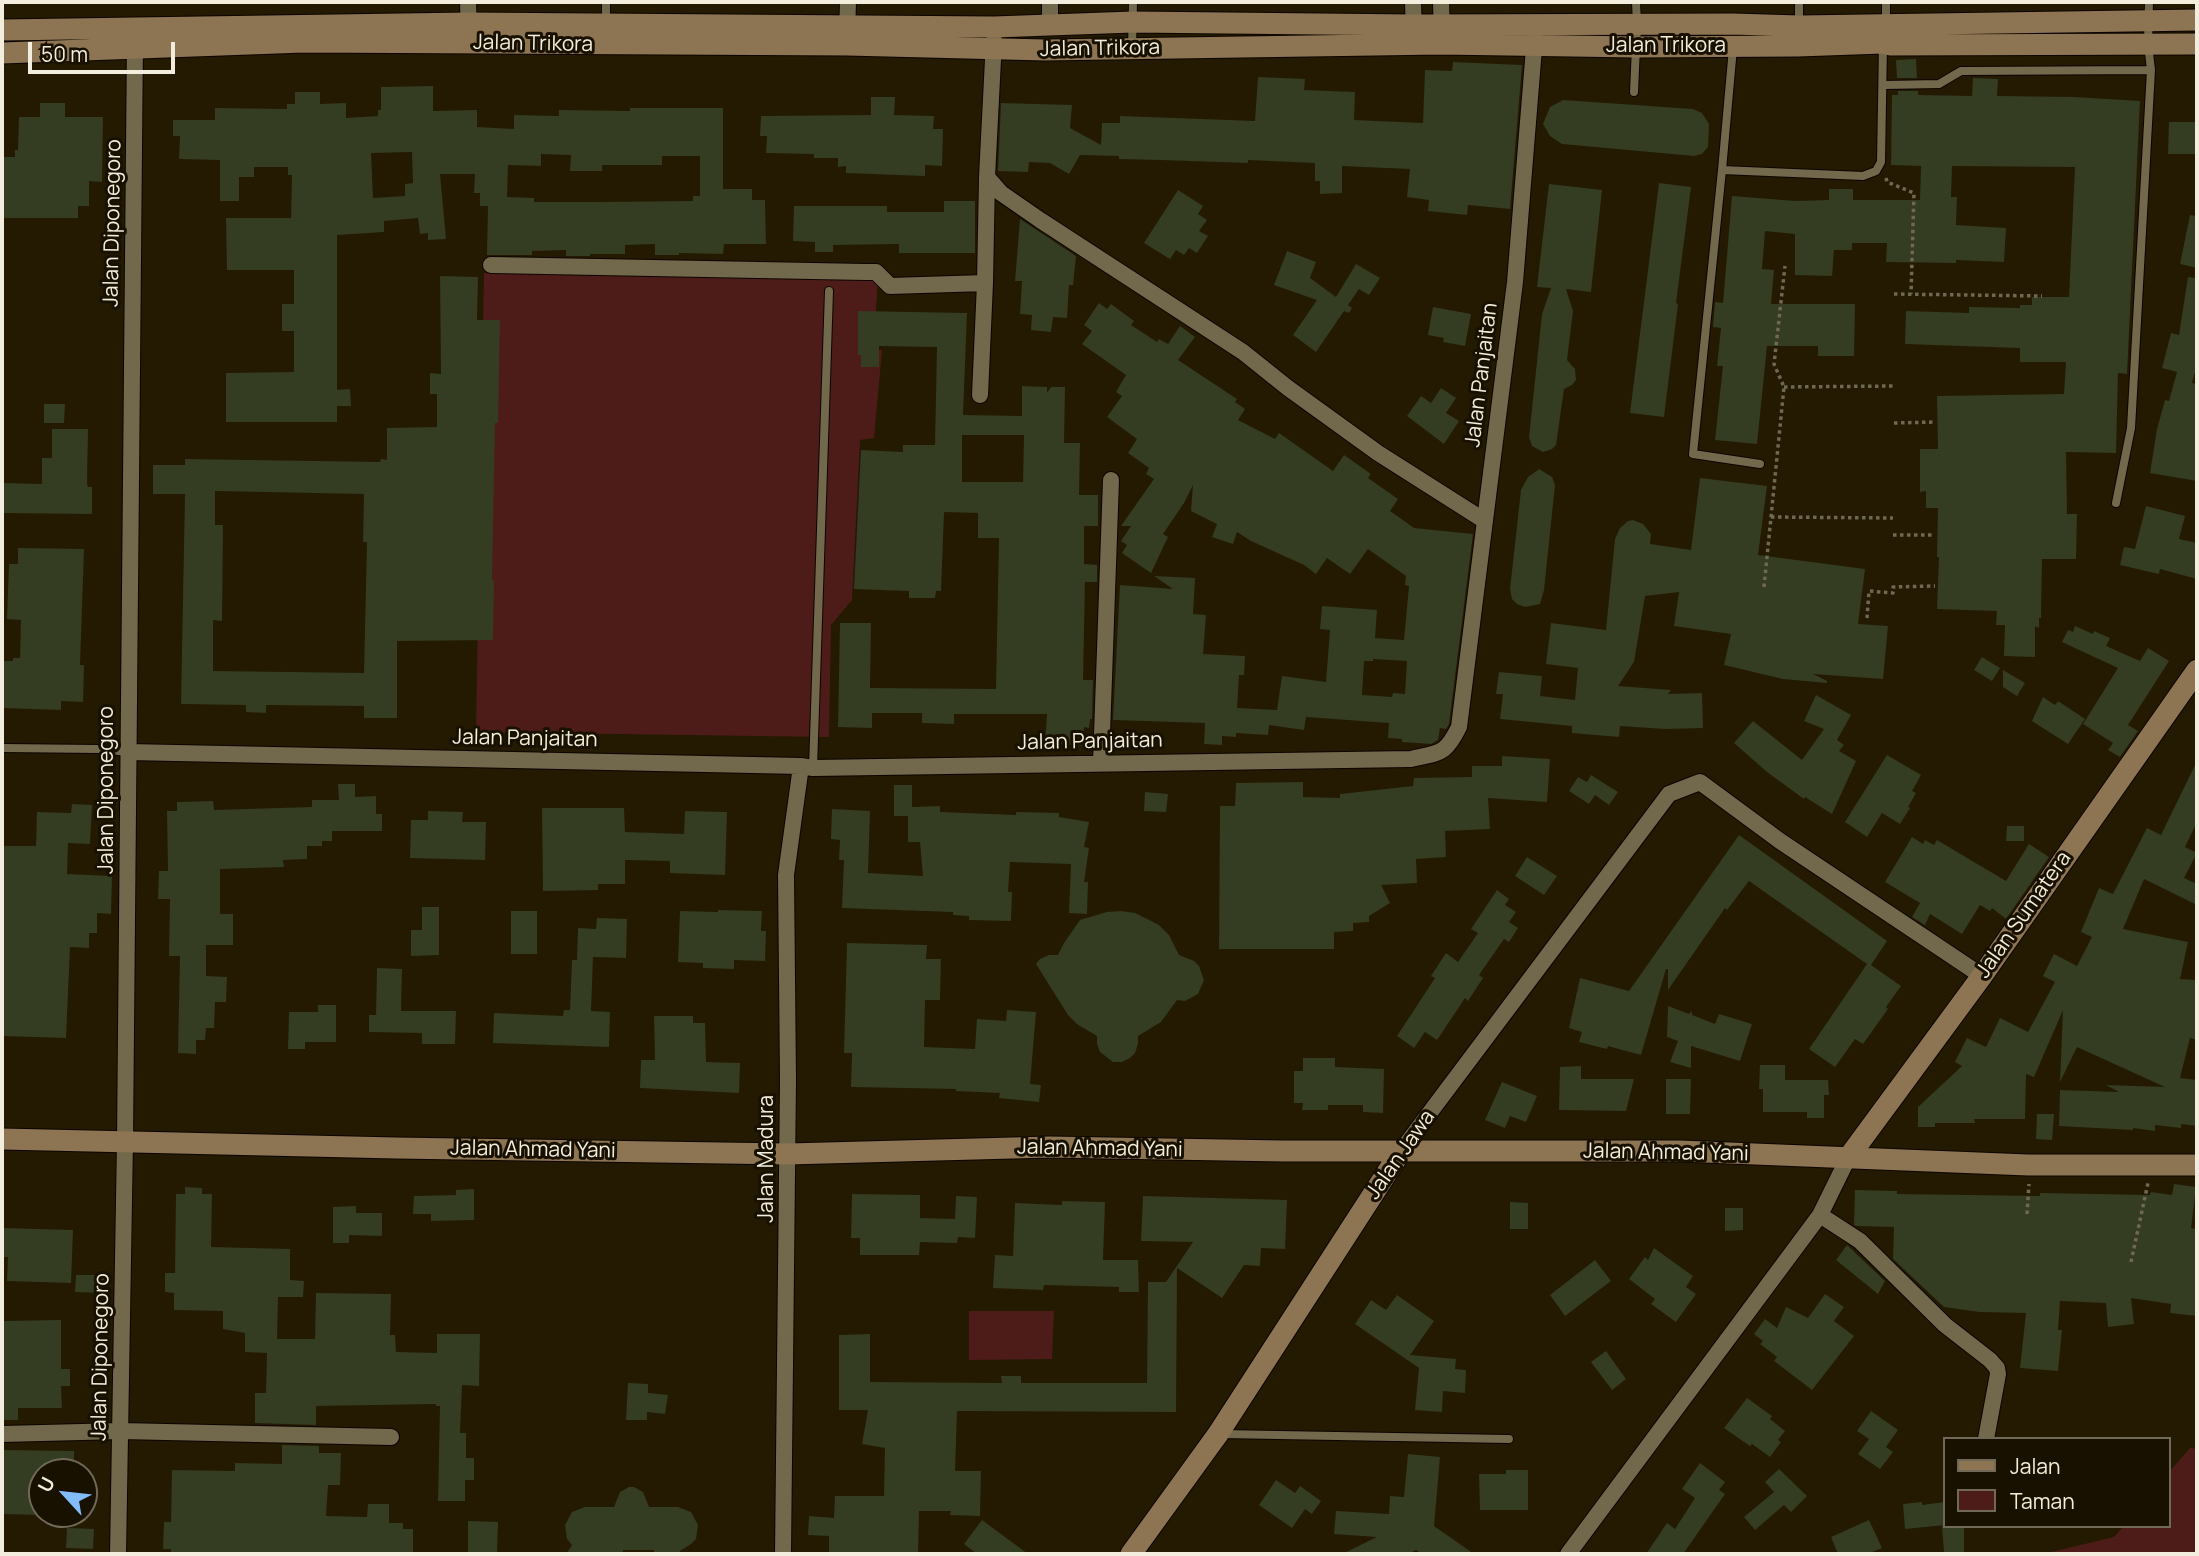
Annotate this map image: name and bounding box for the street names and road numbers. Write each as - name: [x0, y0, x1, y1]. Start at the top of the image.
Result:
- street label: Jalan Trikora: [473, 30, 593, 58]
- street label: Jalan Trikora: [1606, 33, 1726, 59]
- street label: Jalan Trikora: [1040, 35, 1160, 63]
- street label: Jalan Diponegoro: [99, 139, 127, 307]
- street label: Jalan Panjaitan: [1461, 301, 1503, 449]
- street label: Jalan Diponegoro: [94, 706, 120, 874]
- street label: Jalan Panjaitan: [452, 725, 598, 753]
- street label: Jalan Panjaitan: [1017, 728, 1163, 756]
- street label: Jalan Sumatera: [1971, 847, 2077, 983]
- street label: Jalan Madura: [754, 1095, 780, 1223]
- street label: Jalan Jawa: [1361, 1106, 1441, 1204]
- street label: Jalan Ahmad Yani: [1017, 1135, 1183, 1163]
- street label: Jalan Ahmad Yani: [450, 1136, 616, 1164]
- street label: Jalan Ahmad Yani: [1583, 1139, 1749, 1167]
- street label: Jalan Diponegoro: [87, 1273, 115, 1441]

